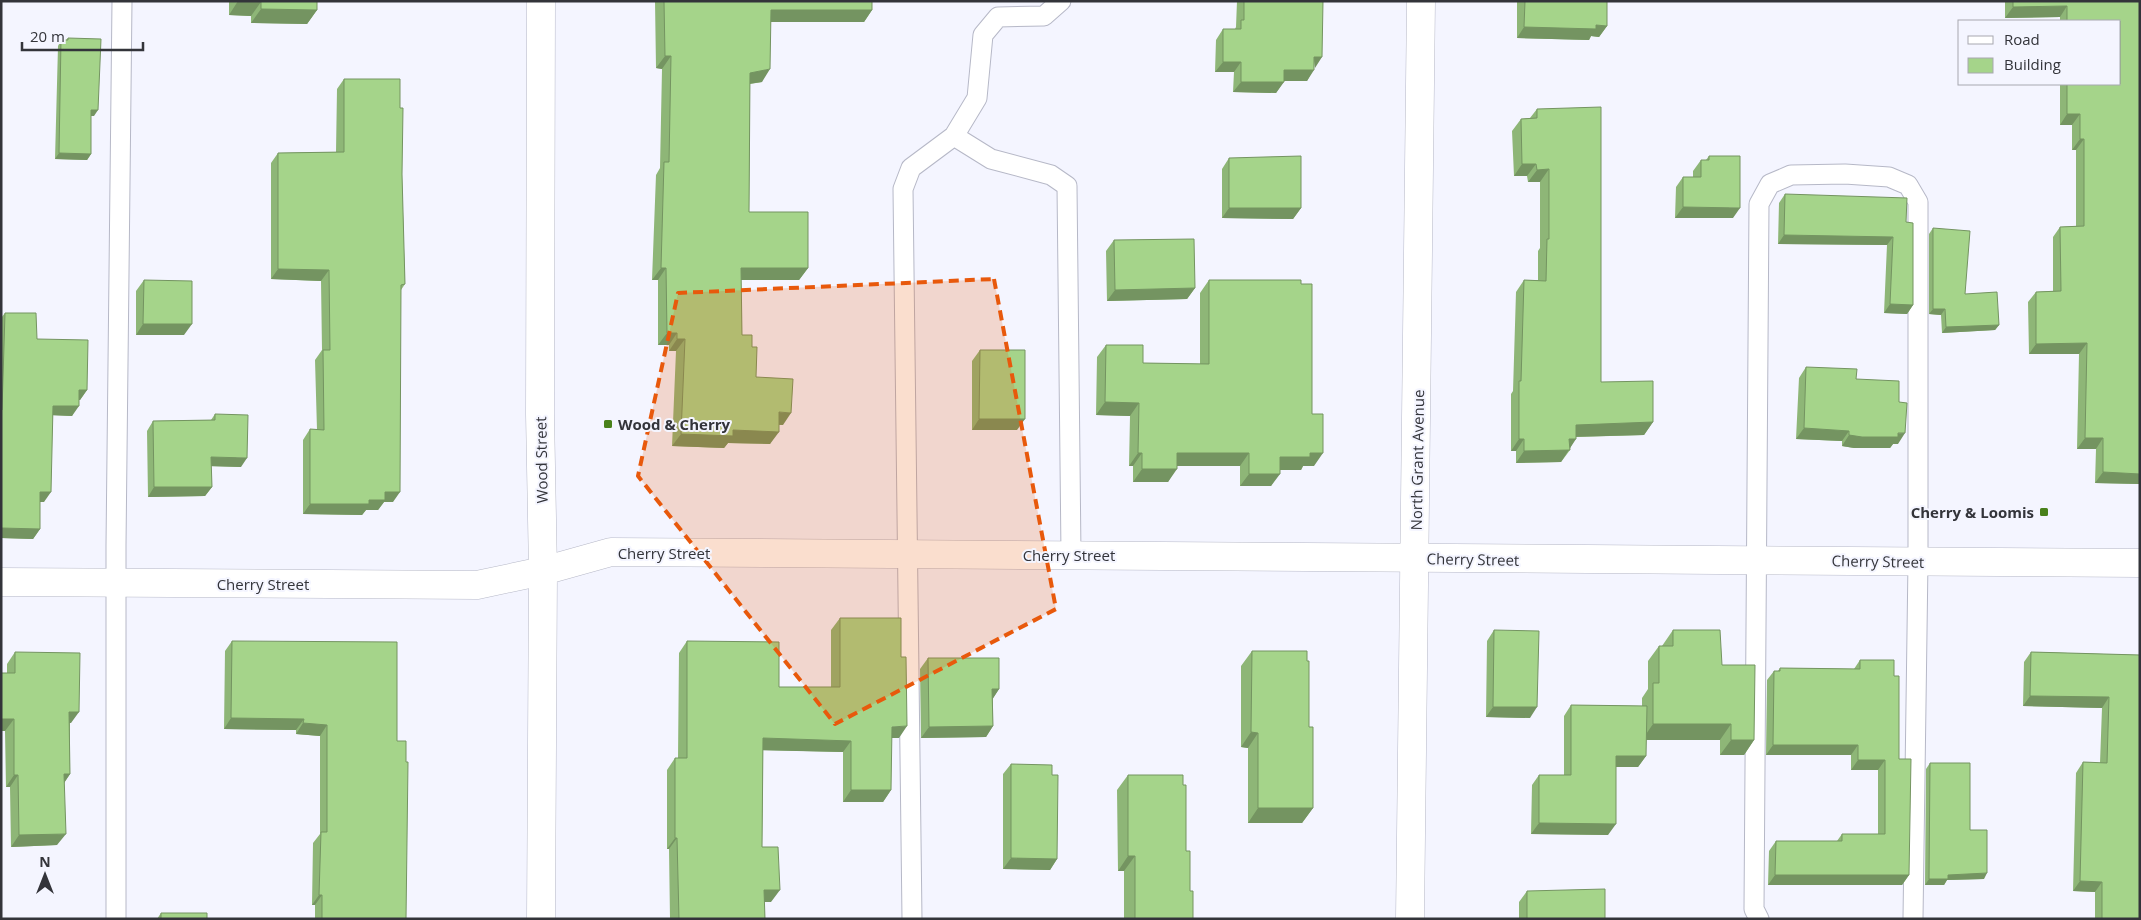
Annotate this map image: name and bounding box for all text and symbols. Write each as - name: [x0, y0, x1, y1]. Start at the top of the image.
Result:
- scale bar: [22, 20, 144, 52]
- legend: [1958, 20, 2121, 85]
- text: 20 m: [30, 26, 65, 46]
- text: Road: [2004, 29, 2040, 49]
- text: Building: [2004, 54, 2061, 74]
- street label: North Grant Avenue: [1406, 389, 1428, 531]
- place label: Wood & Cherry: [618, 414, 731, 434]
- street label: Wood Street: [530, 416, 552, 504]
- marker: Wood & Cherry: [602, 418, 614, 430]
- place label: Cherry & Loomis: [1911, 502, 2034, 522]
- marker: Cherry & Loomis: [2038, 506, 2050, 518]
- street label: Cherry Street: [618, 543, 710, 563]
- street label: Cherry Street: [1023, 545, 1115, 565]
- street label: Cherry Street: [1427, 548, 1519, 570]
- street label: Cherry Street: [1832, 550, 1924, 572]
- street label: Cherry Street: [217, 574, 309, 594]
- north arrow: [20, 850, 70, 900]
- text: N: [39, 852, 51, 871]

